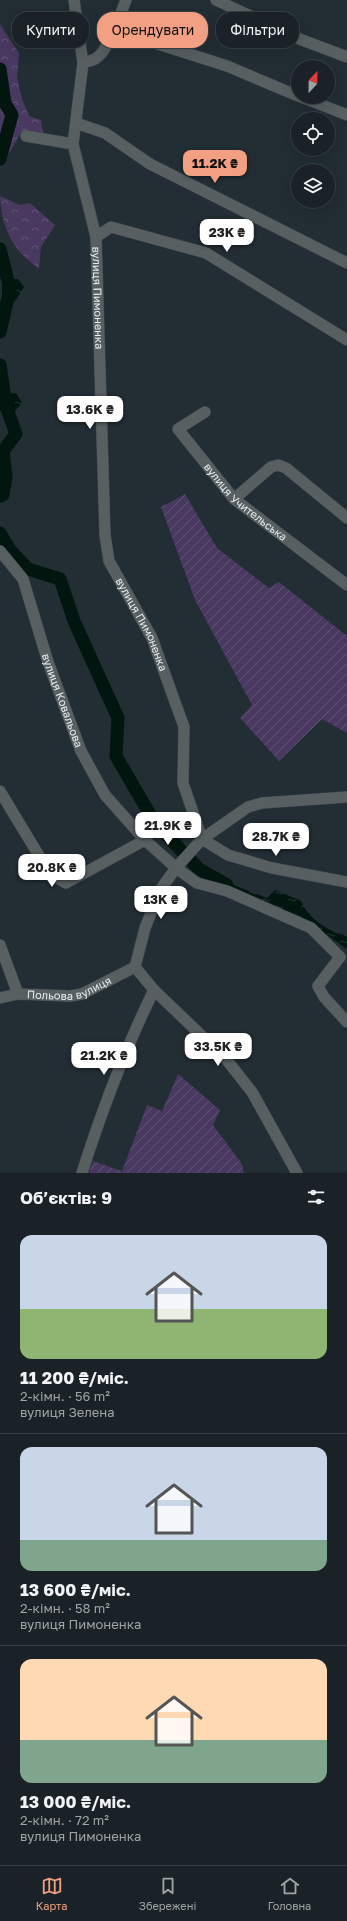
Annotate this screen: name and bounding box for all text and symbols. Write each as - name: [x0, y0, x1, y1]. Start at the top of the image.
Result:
- chip: Купити: [12, 12, 89, 48]
- chip: Орендувати: [97, 12, 208, 48]
- chip: Фільтри: [216, 12, 299, 48]
- north arrow: [291, 60, 335, 104]
- map controls: [291, 60, 335, 208]
- button: locate: [291, 112, 335, 156]
- pin: 11.2K ₴: [178, 150, 252, 184]
- text: 11.2K ₴: [192, 155, 238, 171]
- button: layers: [291, 164, 335, 208]
- pin: 23K ₴: [199, 219, 255, 253]
- text: 23K ₴: [209, 224, 245, 240]
- street label: вулиця Пимоненка: [90, 246, 106, 349]
- pin: 13.6K ₴: [53, 396, 127, 430]
- text: 13.6K ₴: [66, 401, 114, 417]
- street label: вулиця Учительська: [202, 460, 290, 543]
- street label: вулиця Пимоненка: [114, 575, 170, 673]
- street label: вулиця Ковальова: [40, 652, 86, 749]
- pin: 21.9K ₴: [131, 812, 205, 846]
- text: 21.9K ₴: [144, 817, 192, 833]
- pin: 28.7K ₴: [239, 823, 313, 857]
- text: 28.7K ₴: [252, 828, 300, 844]
- pin: 20.8K ₴: [15, 854, 89, 888]
- text: 20.8K ₴: [27, 859, 77, 875]
- pin: 13K ₴: [133, 886, 189, 920]
- text: 13K ₴: [143, 891, 179, 907]
- street label: Польова вулиця: [27, 973, 113, 1002]
- pin: 33.5K ₴: [181, 1033, 255, 1067]
- text: 33.5K ₴: [194, 1038, 242, 1054]
- pin: 21.2K ₴: [67, 1042, 141, 1076]
- text: 21.2K ₴: [80, 1047, 128, 1063]
- icon: filters: [305, 1186, 327, 1208]
- text: Об’єктів: 9: [20, 1187, 112, 1208]
- icon: home: [138, 1261, 210, 1333]
- text: 11 200 ₴/міс.: [20, 1367, 129, 1388]
- text: 2-кімн. · 56 m²: [20, 1388, 110, 1404]
- text: вулиця Зелена: [20, 1404, 115, 1420]
- icon: home: [138, 1473, 210, 1545]
- text: 13 600 ₴/міс.: [20, 1579, 131, 1600]
- text: 2-кімн. · 58 m²: [20, 1600, 110, 1616]
- text: вулиця Пимоненка: [20, 1616, 141, 1632]
- icon: home: [138, 1685, 210, 1757]
- text: 13 000 ₴/міс.: [20, 1791, 131, 1812]
- text: 2-кімн. · 72 m²: [20, 1812, 109, 1828]
- text: вулиця Пимоненка: [20, 1828, 141, 1844]
- tab: Карта: [36, 1875, 68, 1912]
- tab: Збережені: [139, 1875, 196, 1912]
- tab: Головна: [268, 1875, 311, 1912]

